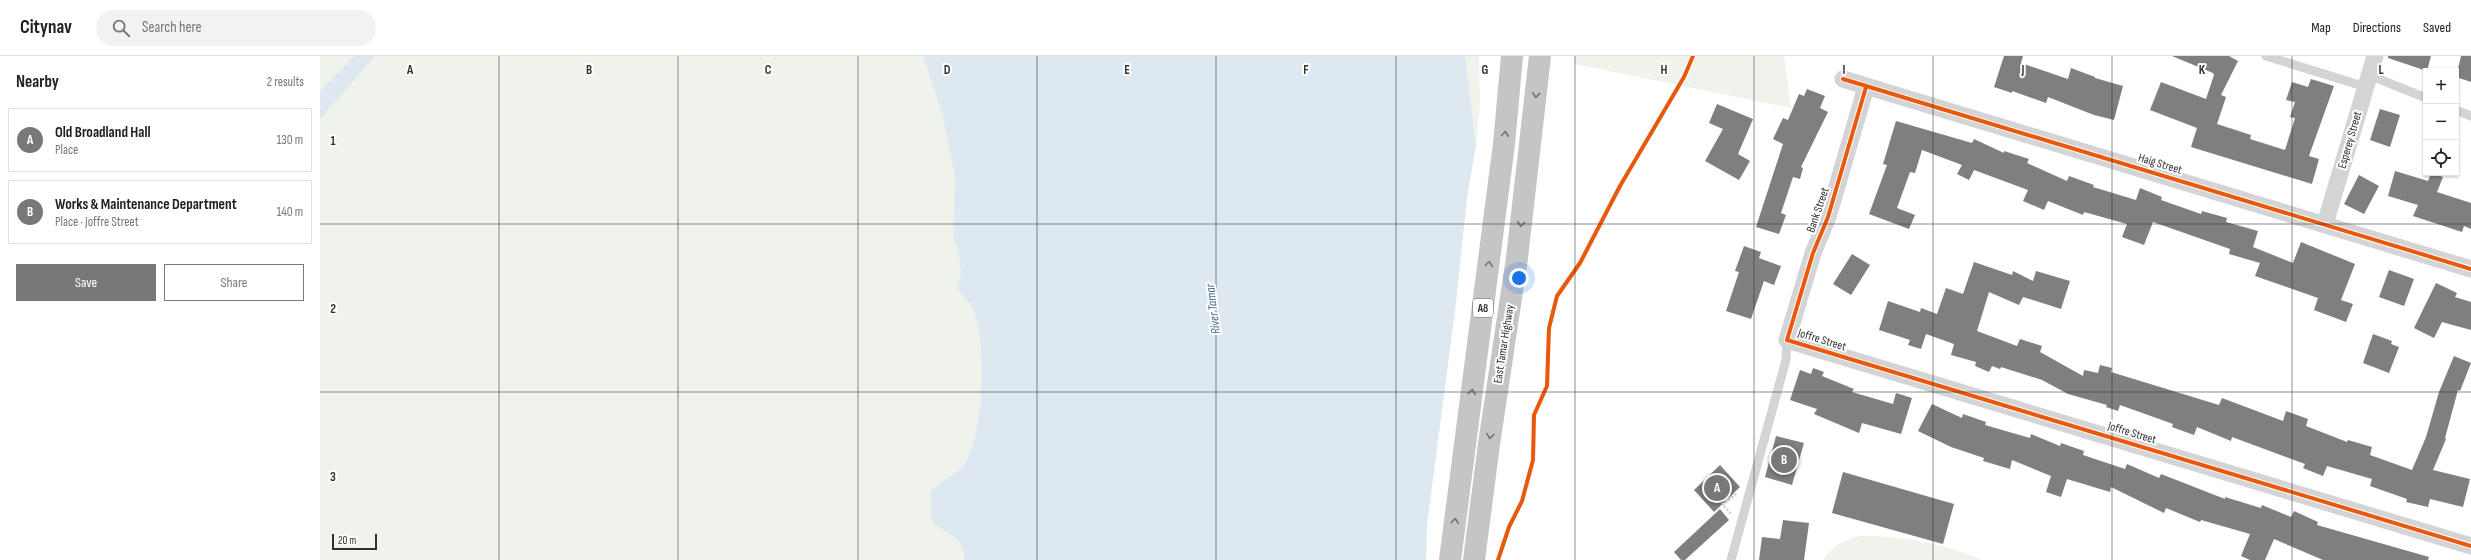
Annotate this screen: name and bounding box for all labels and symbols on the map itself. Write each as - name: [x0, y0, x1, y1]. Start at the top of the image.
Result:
- text: A: [406, 62, 414, 78]
- text: B: [586, 62, 592, 78]
- text: C: [765, 62, 772, 78]
- text: D: [944, 62, 951, 78]
- text: E: [1124, 62, 1130, 78]
- text: F: [1303, 62, 1309, 78]
- text: G: [1482, 62, 1489, 78]
- text: H: [1661, 62, 1668, 78]
- text: I: [1843, 62, 1846, 78]
- text: J: [2021, 62, 2025, 78]
- text: K: [2199, 62, 2206, 78]
- text: L: [2378, 62, 2384, 78]
- one-way arrow: [1531, 92, 1540, 98]
- street label: Esperey Street: [2335, 109, 2365, 170]
- one-way arrow: [1500, 131, 1509, 138]
- text: 1: [330, 133, 336, 149]
- street label: Haig Street: [2136, 150, 2184, 178]
- street label: Bank Street: [1803, 185, 1833, 235]
- one-way arrow: [1517, 221, 1526, 227]
- one-way arrow: [1484, 260, 1493, 267]
- your location: [1509, 268, 1529, 288]
- water label: River Tamar: [1202, 282, 1224, 335]
- road number: A8: [1473, 299, 1493, 317]
- text: 2: [330, 301, 336, 317]
- street label: East Tamar Highway: [1490, 303, 1518, 385]
- street label: Joffre Street: [1795, 325, 1848, 355]
- one-way arrow: [1467, 389, 1476, 395]
- street label: Joffre Street: [2105, 418, 2158, 448]
- one-way arrow: [1486, 433, 1495, 439]
- pin: B: [1771, 445, 1797, 475]
- text: 3: [330, 469, 336, 485]
- pin: A: [1704, 473, 1730, 503]
- one-way arrow: [1450, 518, 1459, 524]
- scale bar: [332, 532, 377, 551]

